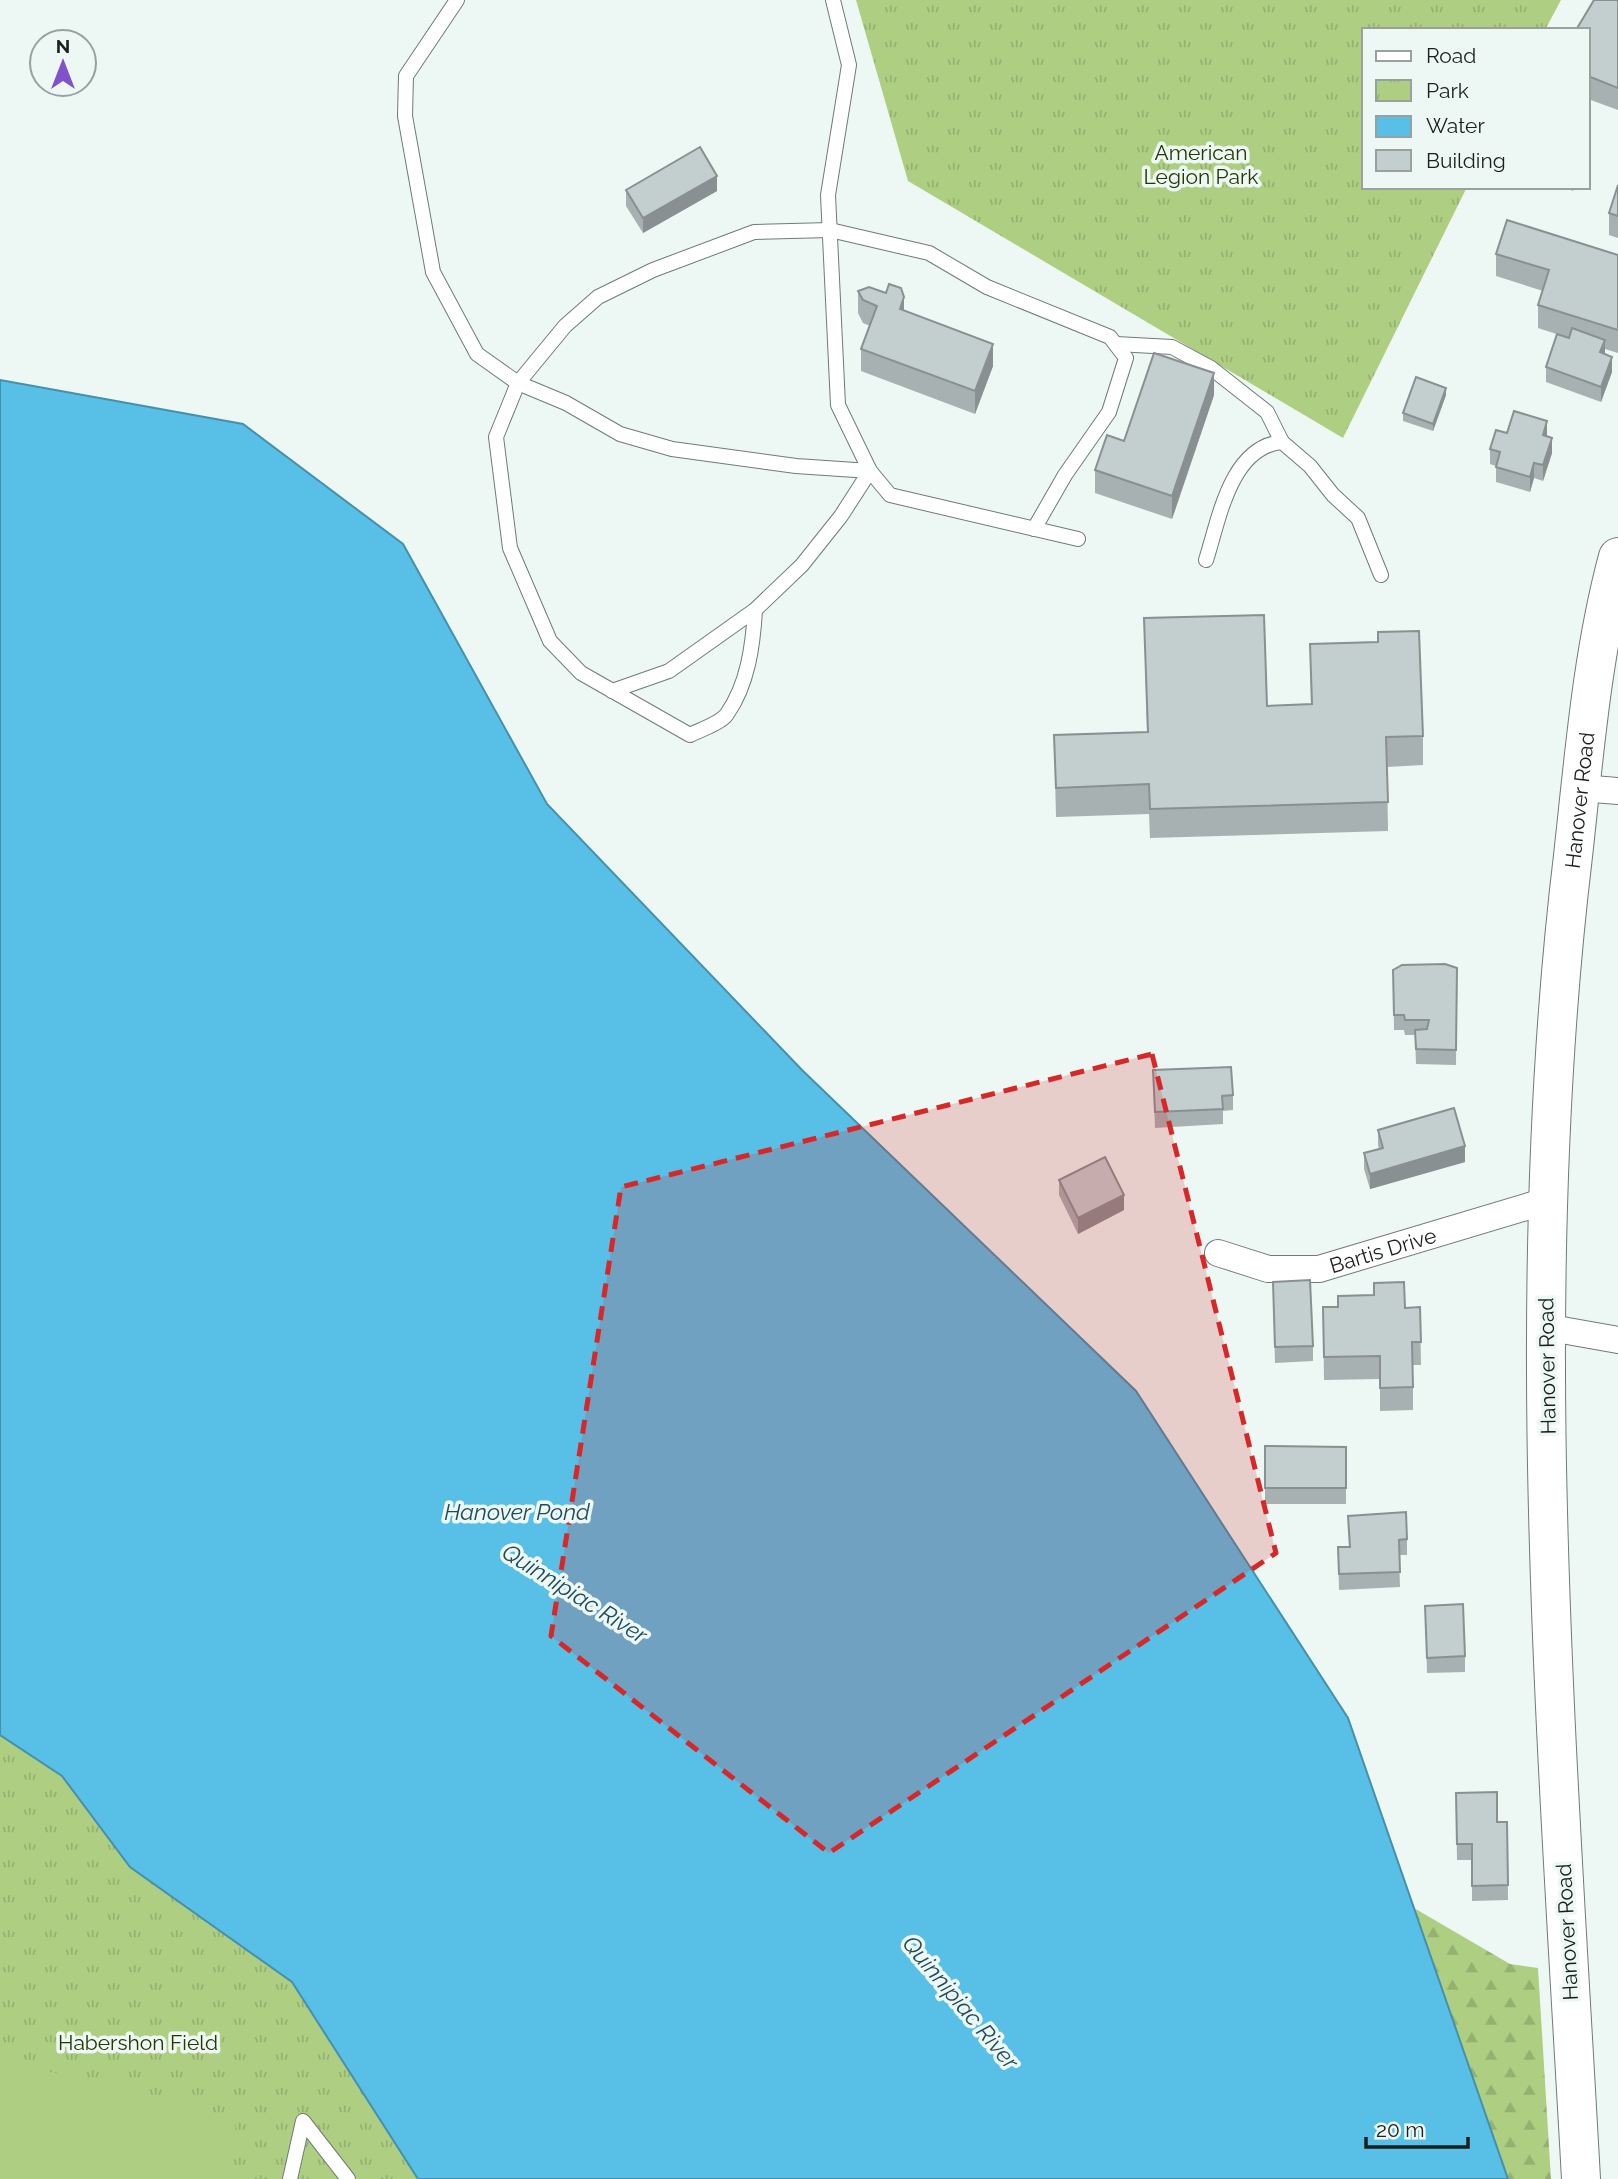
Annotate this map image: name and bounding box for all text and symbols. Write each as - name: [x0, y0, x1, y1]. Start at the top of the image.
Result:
- north arrow: [28, 28, 98, 98]
- legend: [1362, 28, 1590, 189]
- text: N: [56, 35, 70, 57]
- text: Road: [1426, 43, 1476, 68]
- text: Park: [1426, 78, 1469, 103]
- text: Water: [1426, 113, 1485, 138]
- park label: American Legion Park: [1144, 140, 1258, 189]
- text: Building: [1426, 148, 1506, 173]
- street label: Hanover Road: [1559, 731, 1599, 870]
- street label: Bartis Drive: [1326, 1222, 1439, 1278]
- street label: Hanover Road: [1533, 1297, 1561, 1435]
- water label: Hanover Pond: [444, 1498, 591, 1525]
- water label: Quinnipiac River: [498, 1538, 653, 1649]
- street label: Hanover Road: [1551, 1863, 1583, 2001]
- water label: Quinnipiac River: [897, 1930, 1025, 2075]
- park label: Habershon Field: [58, 2030, 218, 2055]
- scale bar: [1366, 2106, 1468, 2150]
- text: 20 m: [1376, 2117, 1424, 2142]

